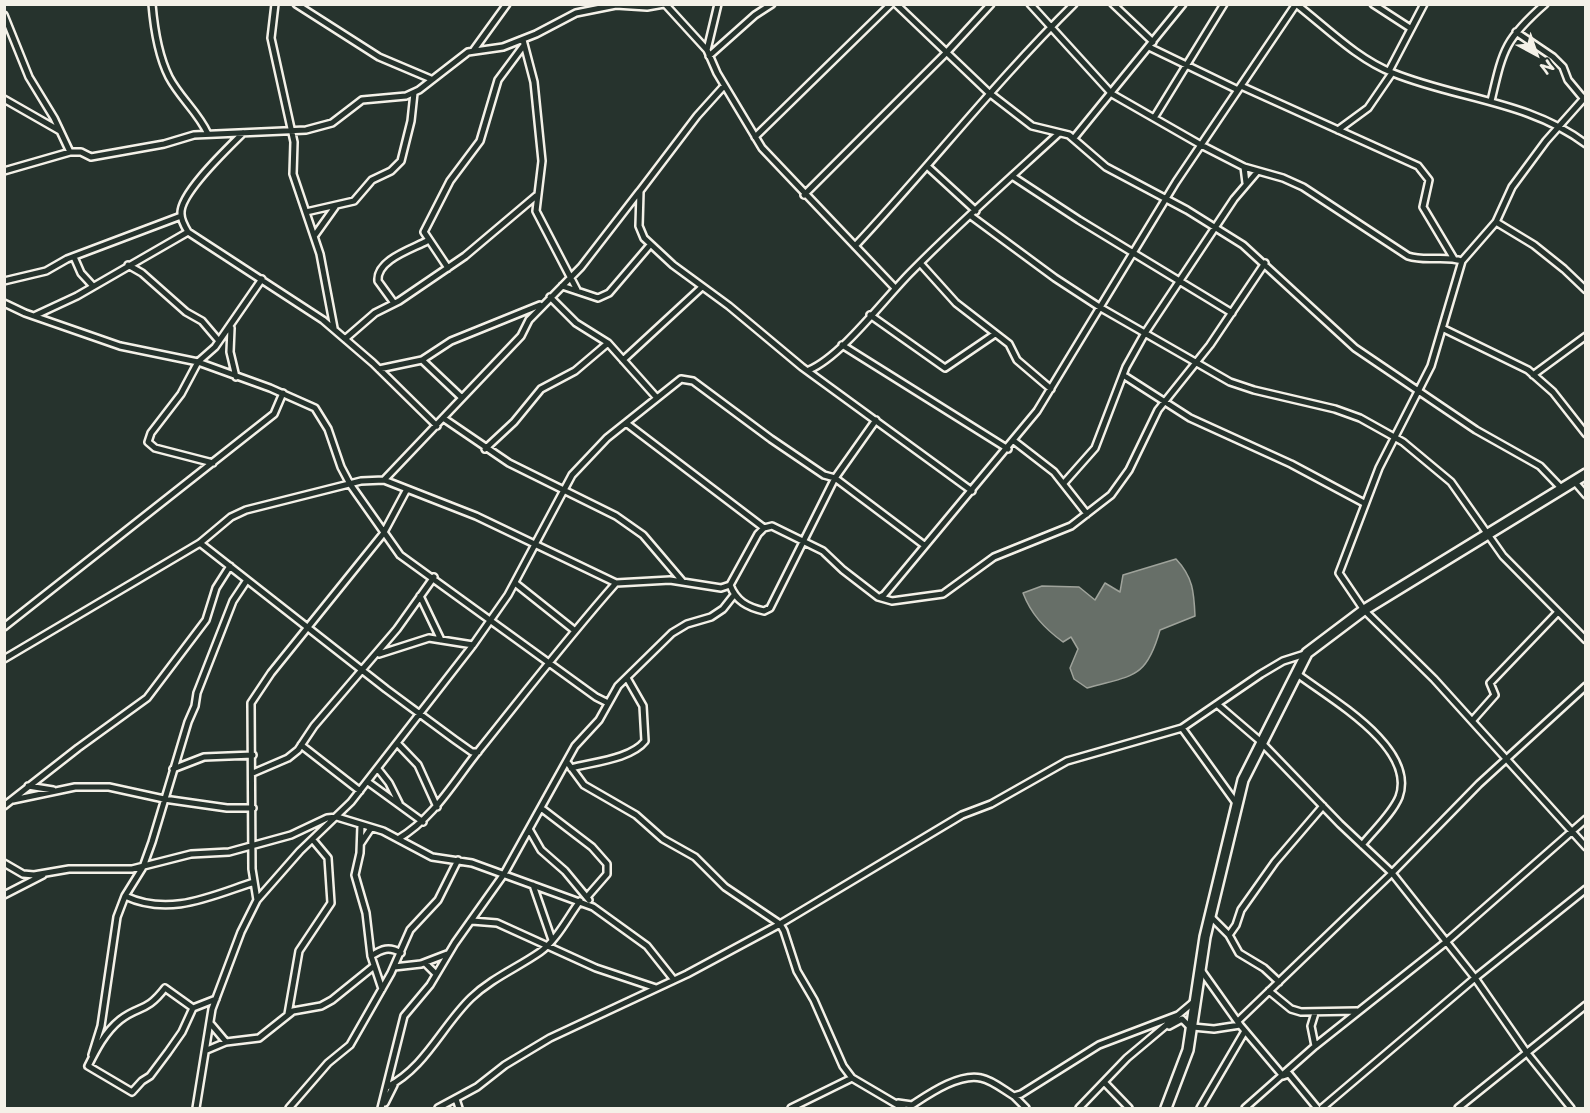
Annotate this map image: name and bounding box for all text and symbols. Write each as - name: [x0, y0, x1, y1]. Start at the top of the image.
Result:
- north arrow: [1506, 24, 1566, 84]
- text: N: [1535, 55, 1560, 81]

